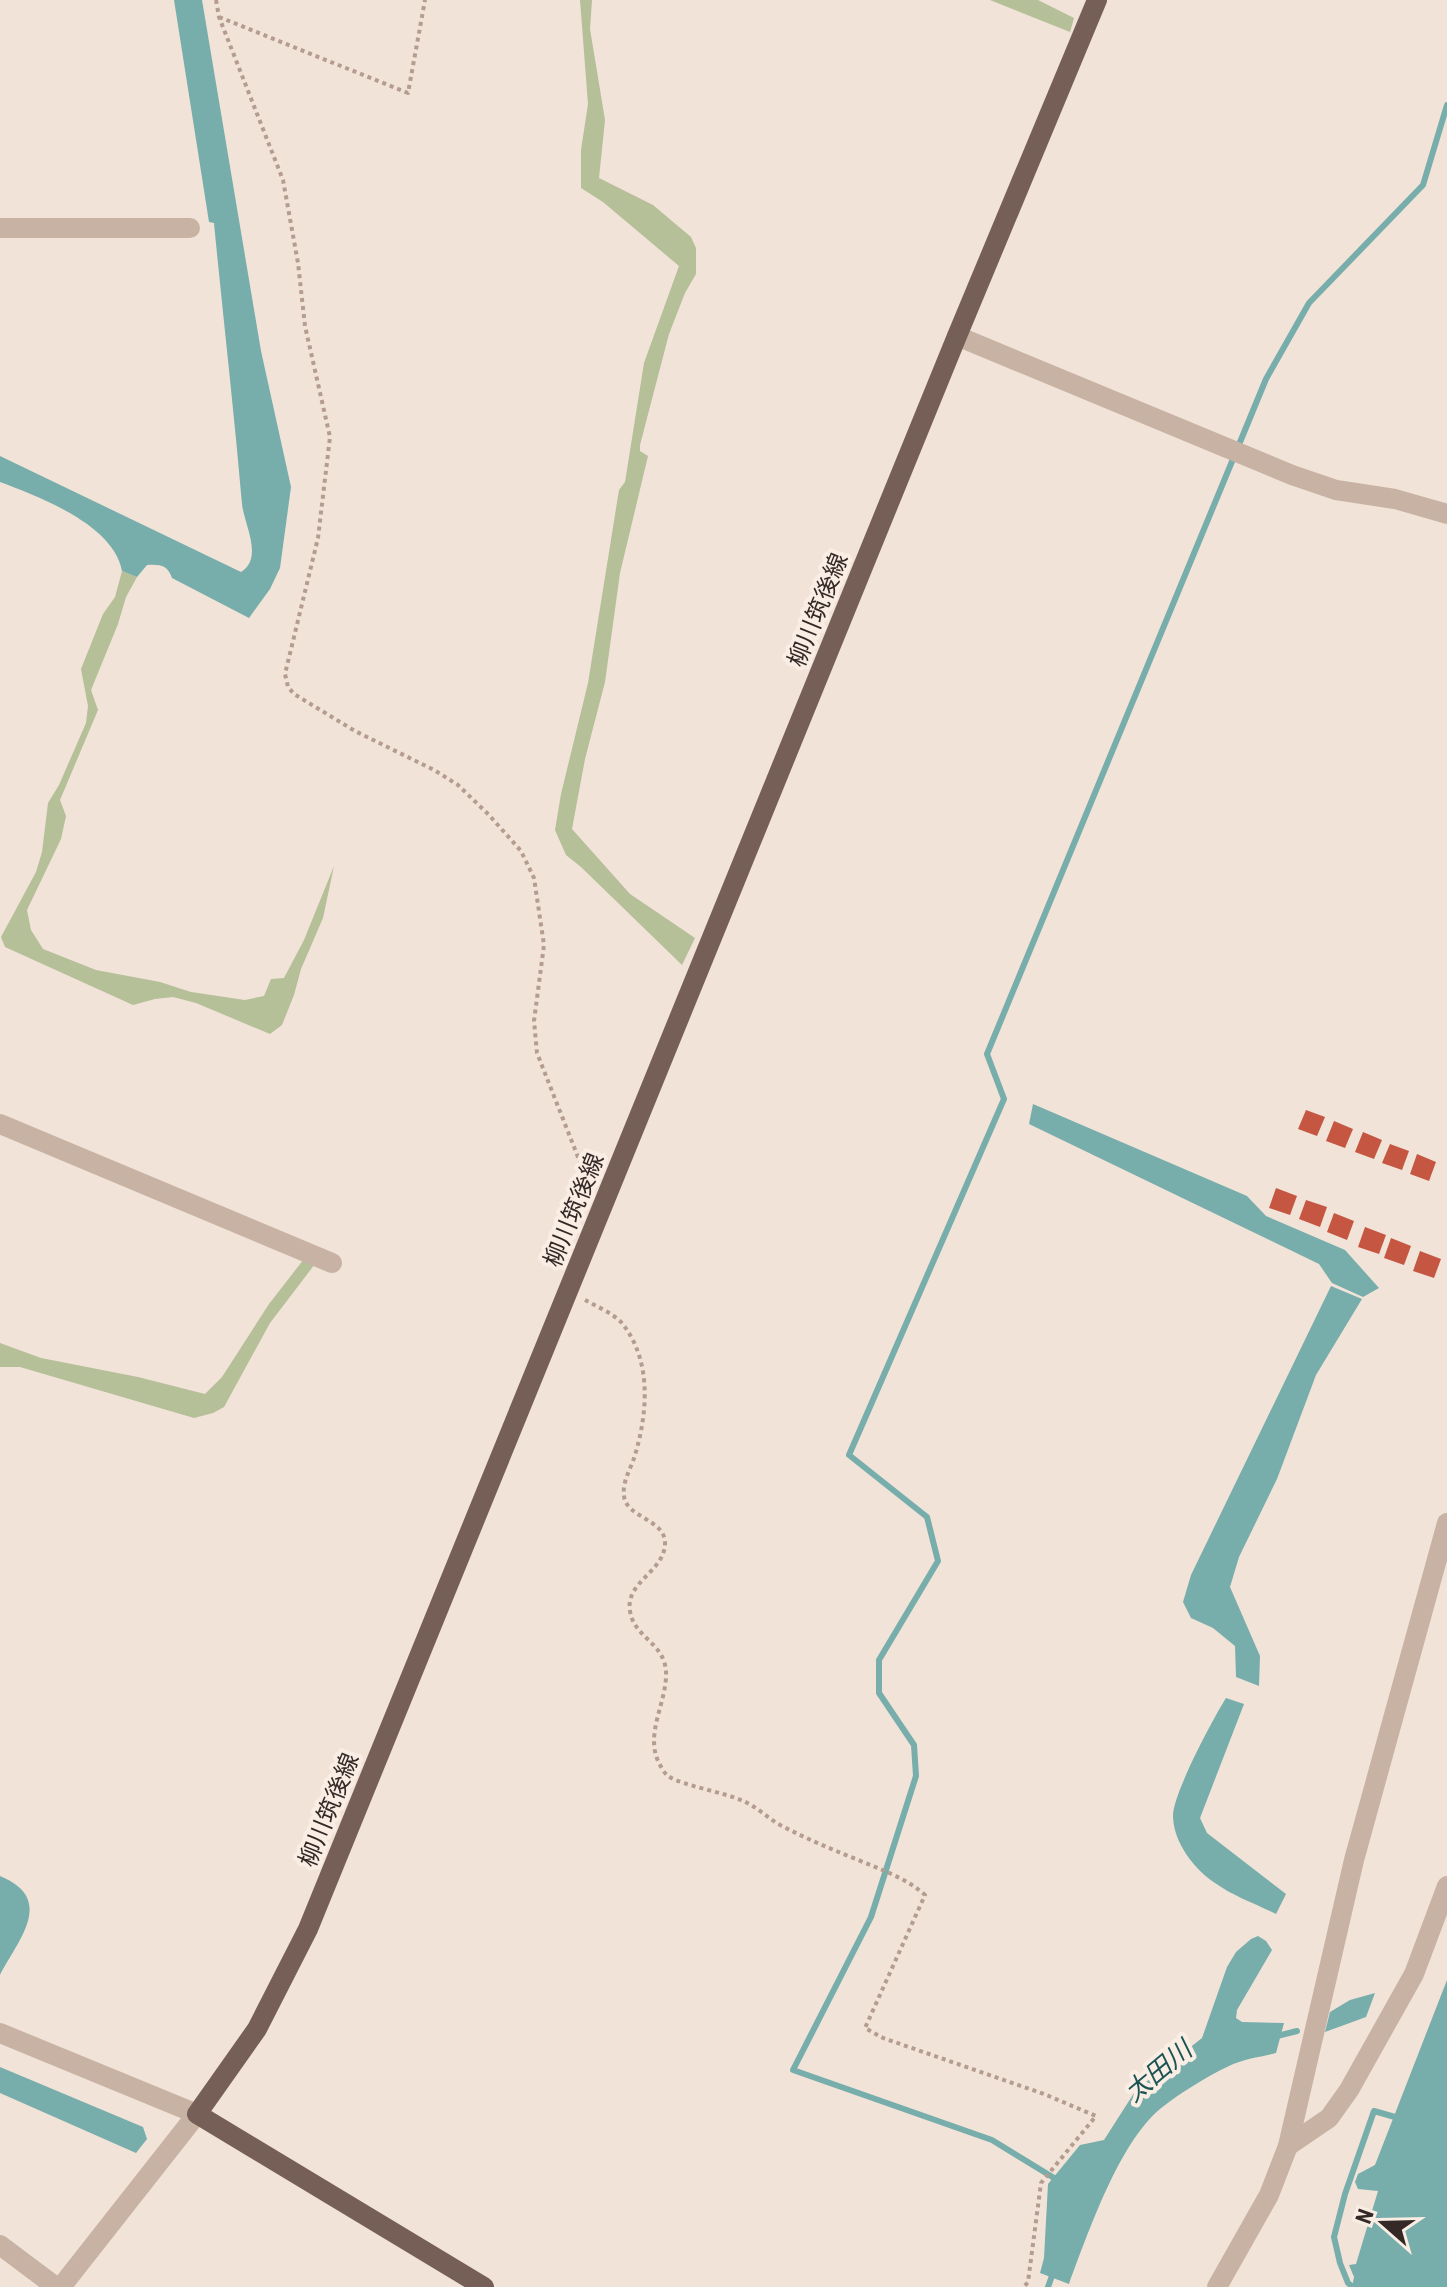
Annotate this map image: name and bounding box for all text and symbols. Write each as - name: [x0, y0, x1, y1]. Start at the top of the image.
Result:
- street label: 柳川筑後線: [783, 549, 853, 671]
- street label: 柳川筑後線: [539, 1149, 609, 1271]
- street label: 柳川筑後線: [294, 1749, 364, 1871]
- water label: 太田川: [1118, 2033, 1200, 2108]
- north arrow: [1343, 2183, 1423, 2263]
- text: N: [1351, 2206, 1379, 2227]

